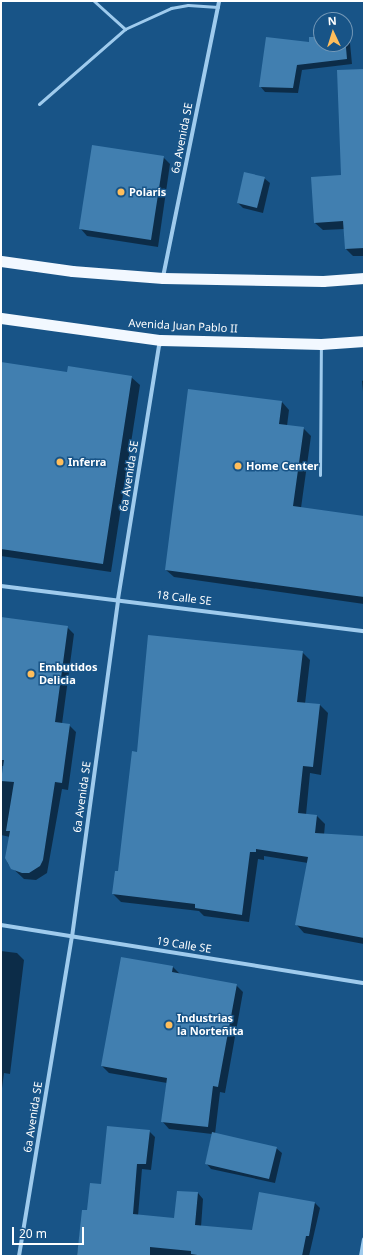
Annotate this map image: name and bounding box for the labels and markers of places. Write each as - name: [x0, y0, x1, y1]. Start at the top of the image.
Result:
- place label: Polaris: [129, 185, 166, 199]
- marker: Polaris: [116, 187, 126, 197]
- place label: Inferra: [68, 455, 106, 469]
- marker: Inferra: [55, 457, 65, 467]
- place label: Home Center: [246, 459, 318, 473]
- marker: Home Center: [233, 461, 243, 471]
- place label: Embutidos Delicia: [39, 661, 97, 687]
- marker: Embutidos Delicia: [26, 669, 36, 679]
- place label: Industrias la Norteñita: [177, 1012, 244, 1038]
- marker: Industrias la Norteñita: [164, 1020, 174, 1030]

